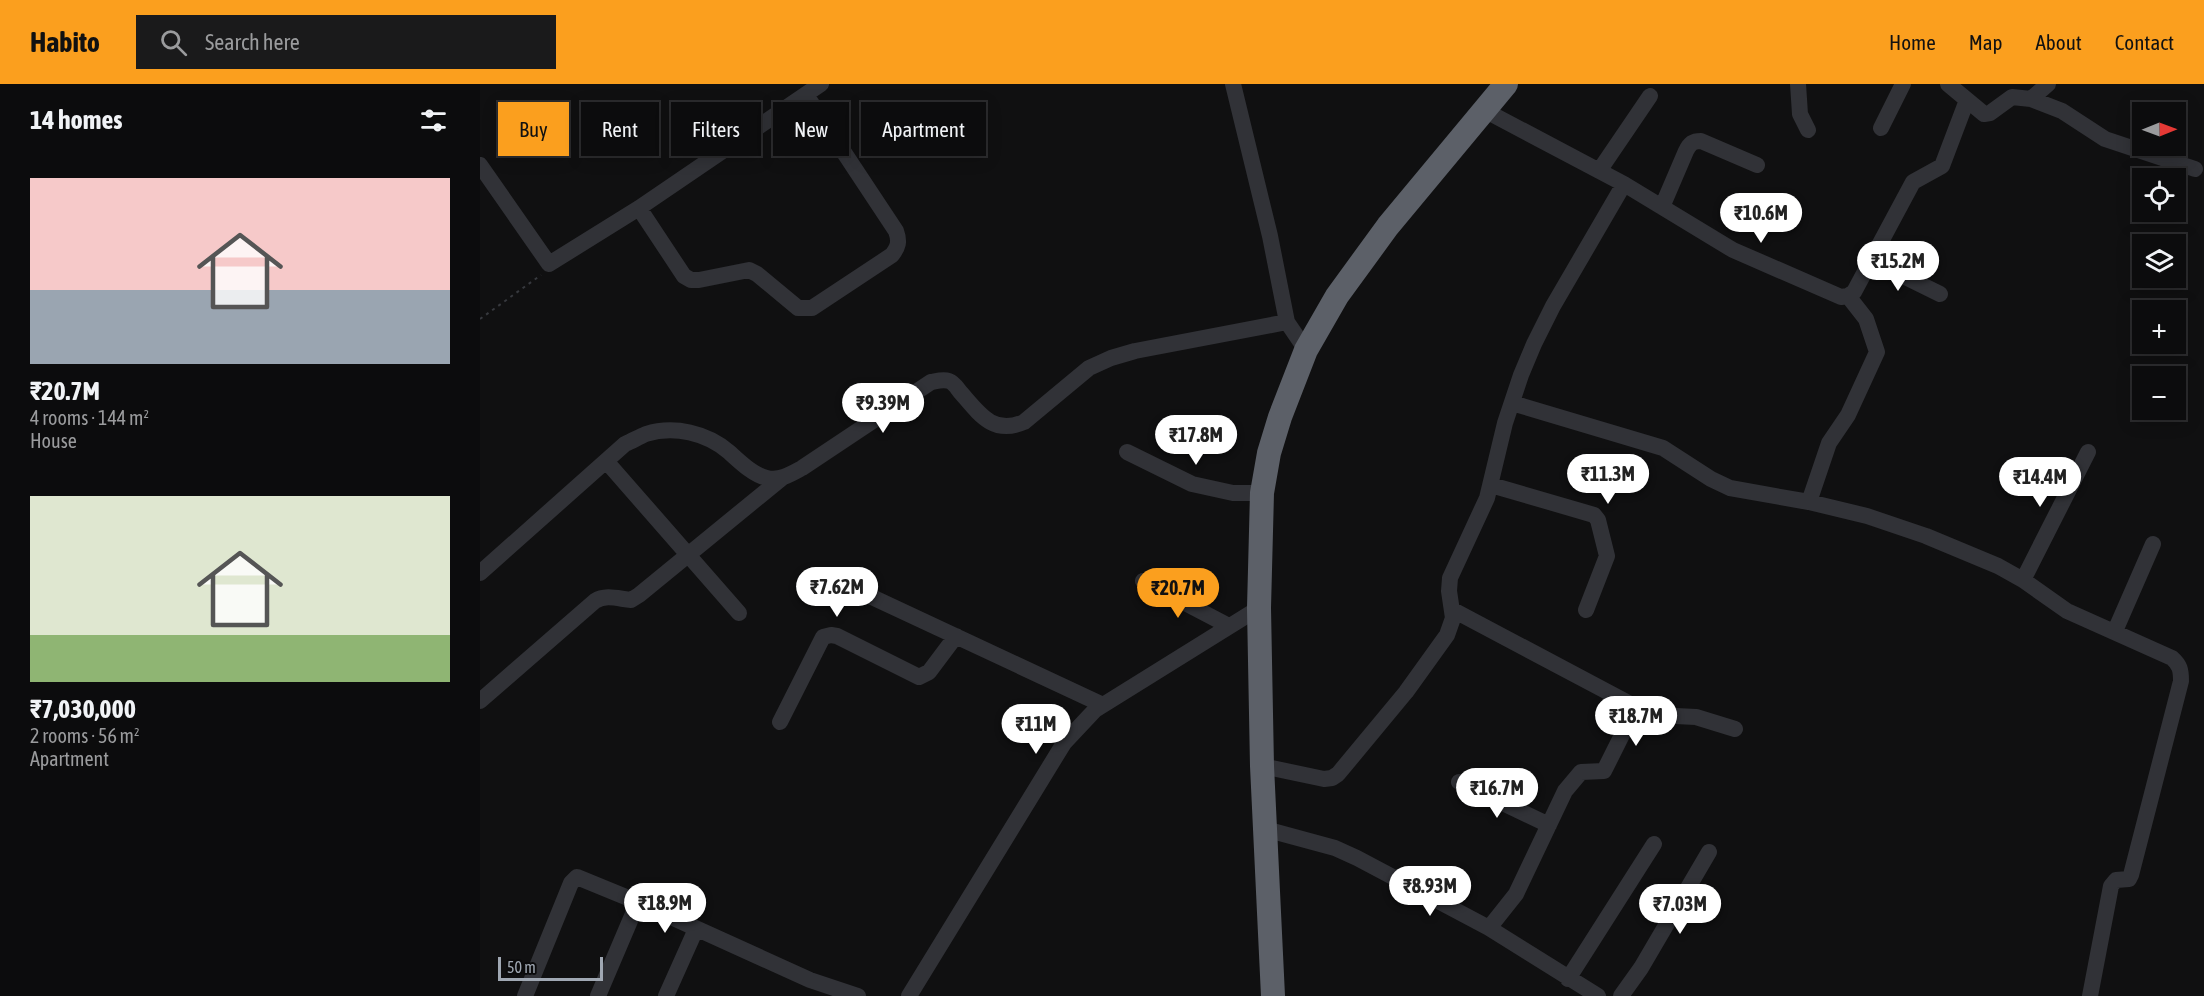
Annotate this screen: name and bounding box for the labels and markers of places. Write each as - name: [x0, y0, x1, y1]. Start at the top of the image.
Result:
- pin: ₹10.6M: [1712, 193, 1810, 244]
- pin: ₹15.2M: [1849, 241, 1947, 292]
- pin: ₹9.39M: [834, 383, 932, 434]
- pin: ₹17.8M: [1147, 415, 1245, 466]
- pin: ₹11.3M: [1559, 454, 1657, 505]
- pin: ₹14.4M: [1991, 457, 2089, 508]
- pin: ₹7.62M: [788, 567, 886, 618]
- pin: ₹20.7M: [1129, 568, 1227, 619]
- pin: ₹18.7M: [1587, 696, 1685, 747]
- pin: ₹11M: [1000, 704, 1072, 755]
- pin: ₹16.7M: [1448, 768, 1546, 819]
- pin: ₹8.93M: [1381, 866, 1479, 917]
- pin: ₹18.9M: [616, 883, 714, 934]
- pin: ₹7.03M: [1631, 884, 1729, 935]

